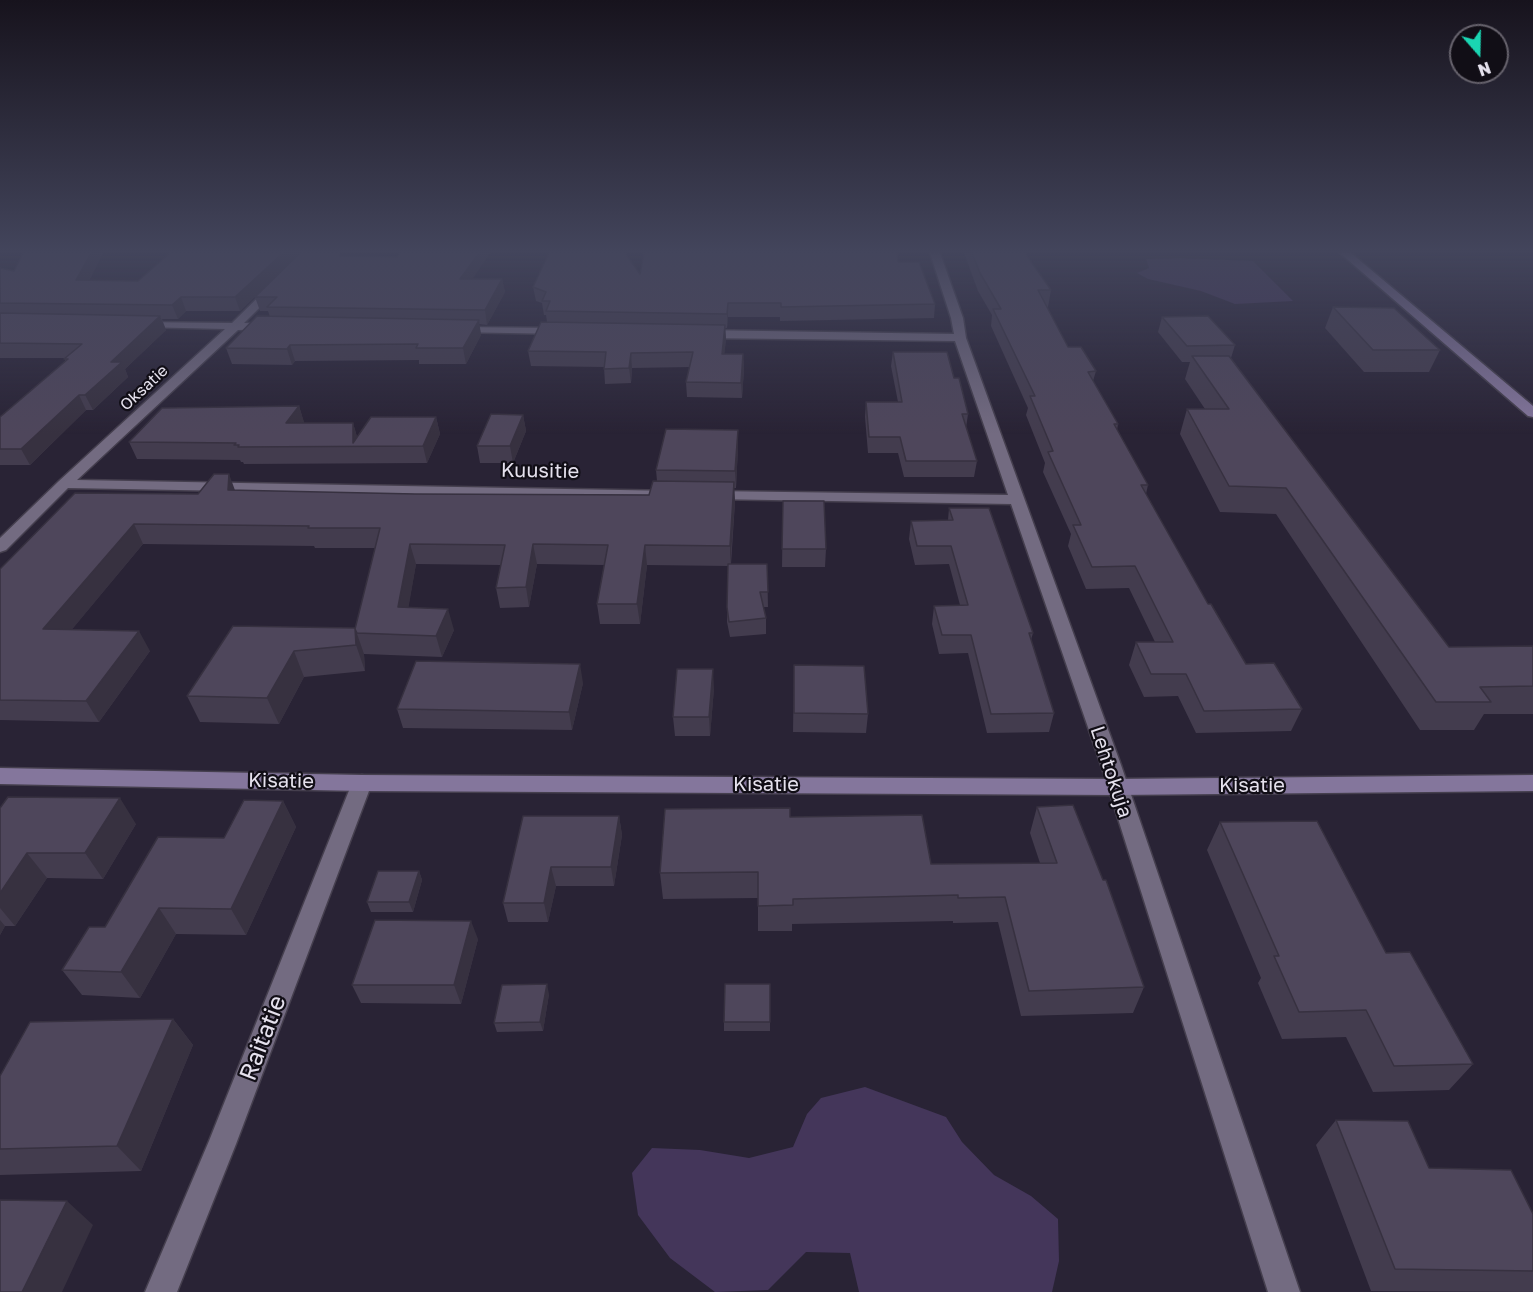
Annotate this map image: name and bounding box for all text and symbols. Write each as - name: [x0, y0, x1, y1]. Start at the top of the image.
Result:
- north arrow: [1449, 24, 1509, 84]
- text: N: [1475, 58, 1494, 81]
- street label: Oksatie: [116, 361, 172, 415]
- street label: Kuusitie: [501, 458, 579, 484]
- street label: Lehtokuja: [1085, 723, 1137, 821]
- street label: Kisatie: [248, 768, 314, 794]
- street label: Kisatie: [733, 773, 799, 797]
- street label: Kisatie: [1219, 774, 1285, 798]
- street label: Raitatie: [234, 991, 292, 1085]

